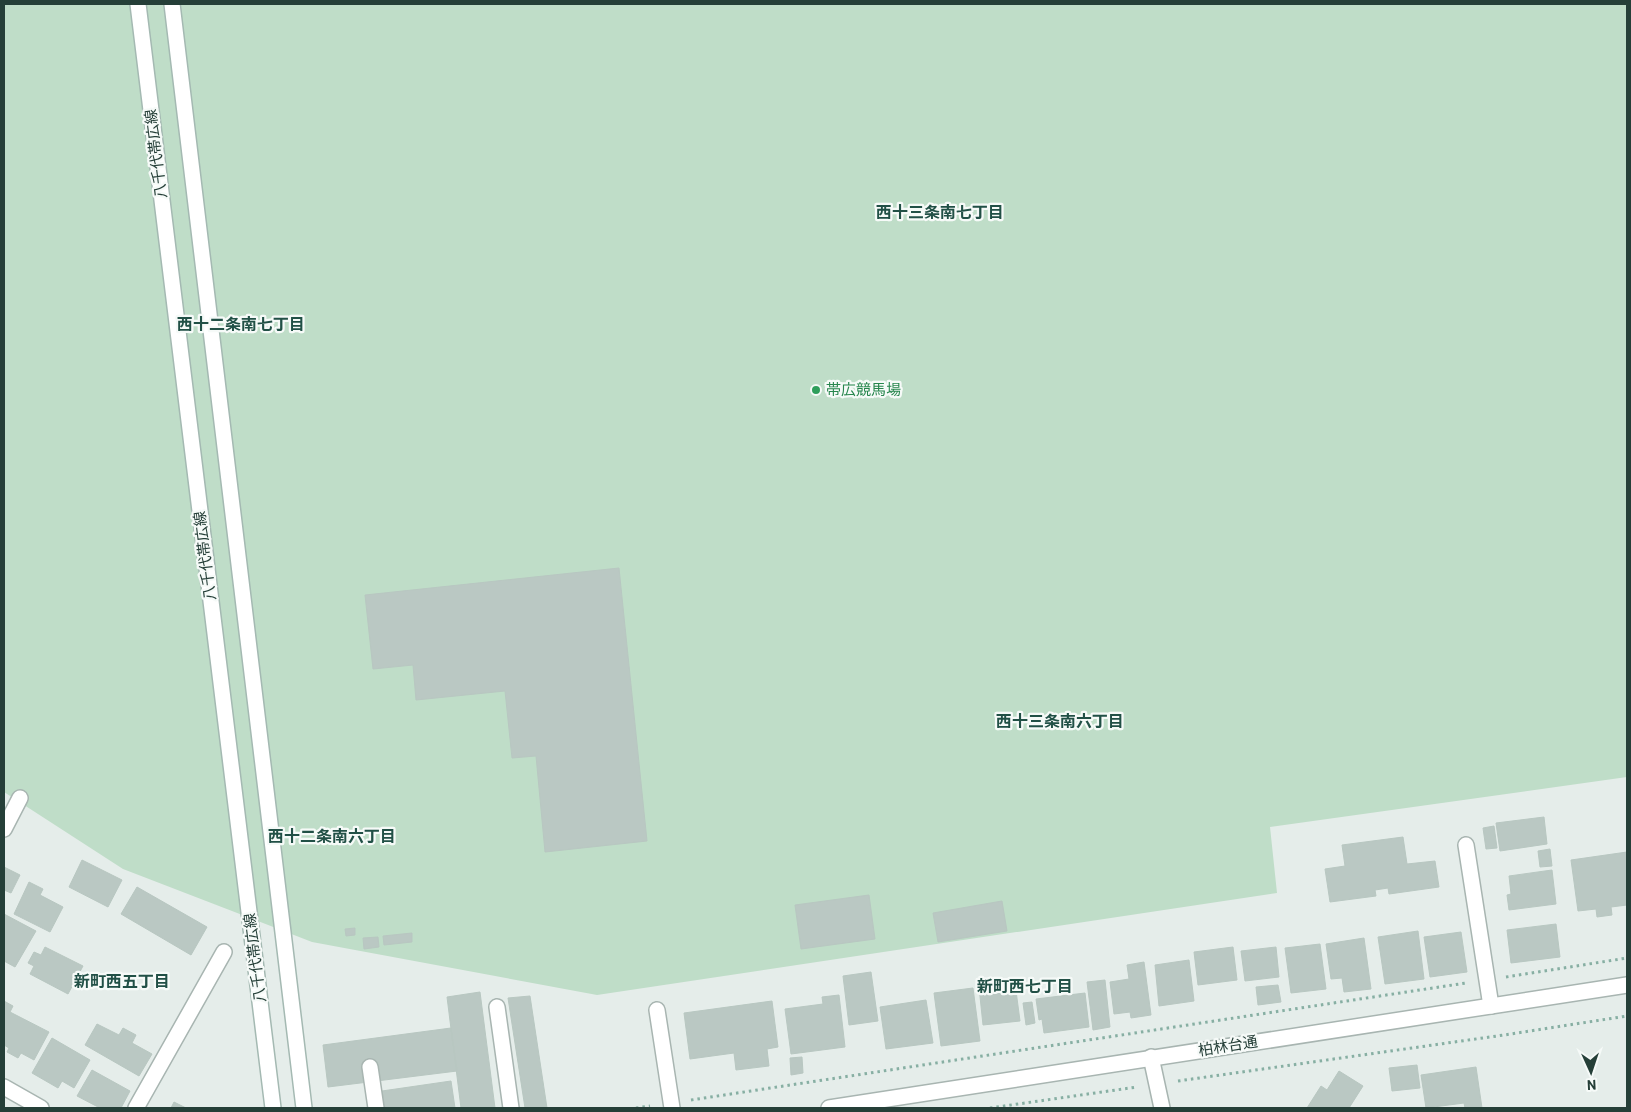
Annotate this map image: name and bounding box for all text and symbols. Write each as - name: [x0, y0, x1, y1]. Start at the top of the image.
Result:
- street label: 八千代帯広線: [141, 108, 169, 200]
- district label: 西十三条南七丁目: [876, 202, 1004, 221]
- district label: 西十二条南七丁目: [177, 314, 305, 333]
- place label: 帯広競馬場: [826, 380, 901, 398]
- marker: 帯広競馬場: [810, 384, 822, 396]
- street label: 八千代帯広線: [190, 510, 218, 602]
- district label: 西十三条南六丁目: [996, 711, 1124, 730]
- district label: 西十二条南六丁目: [268, 826, 396, 845]
- street label: 八千代帯広線: [240, 912, 268, 1004]
- district label: 新町西五丁目: [74, 971, 170, 990]
- district label: 新町西七丁目: [977, 976, 1073, 995]
- street label: 柏林台通: [1197, 1031, 1259, 1059]
- north arrow: [1566, 1047, 1616, 1097]
- text: N: [1587, 1077, 1597, 1094]

